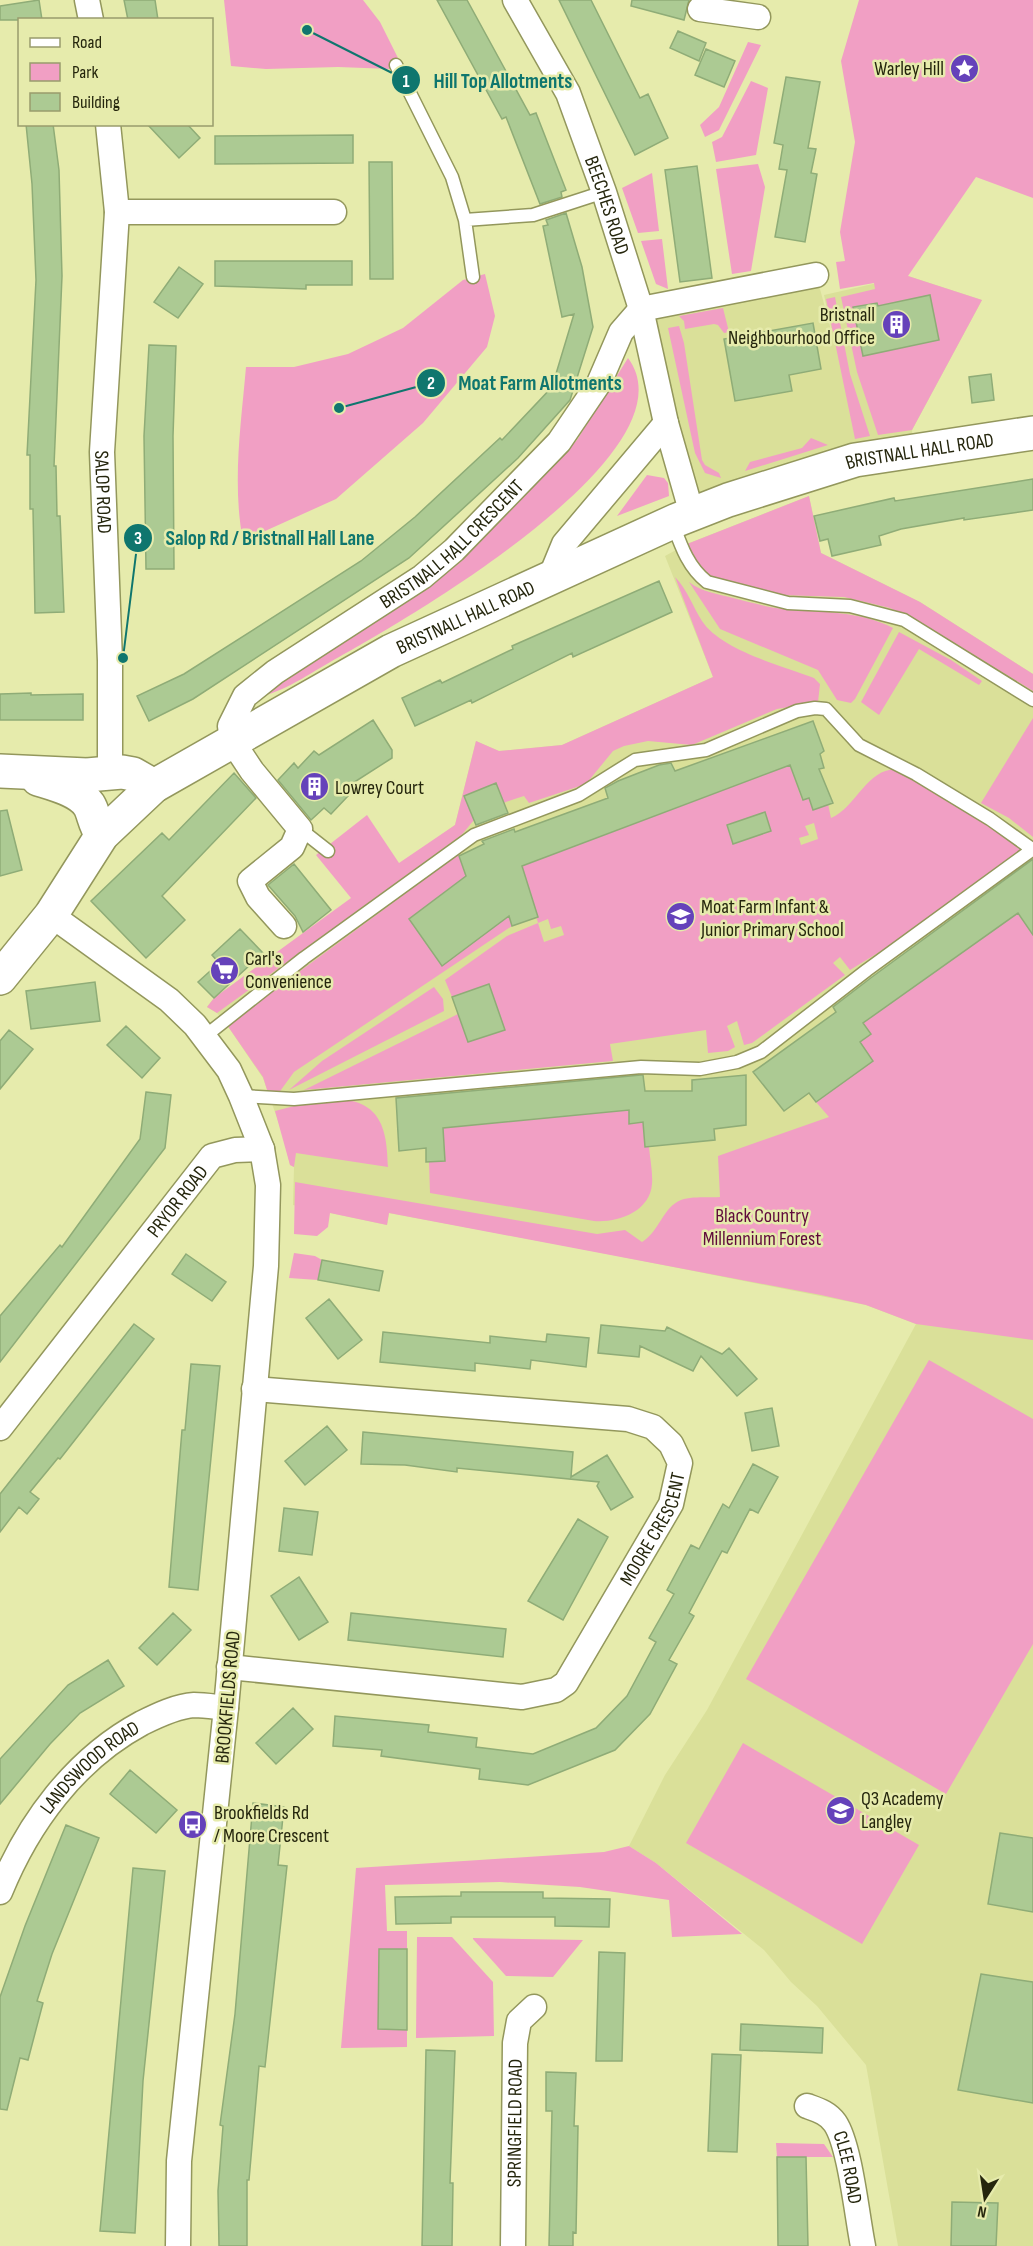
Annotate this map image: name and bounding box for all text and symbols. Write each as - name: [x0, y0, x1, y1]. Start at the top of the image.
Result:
- legend: [18, 18, 213, 126]
- text: Road: [72, 32, 102, 53]
- place icon: Warley Hill: [949, 52, 981, 84]
- place label: Warley Hill: [874, 57, 944, 81]
- callout: Hill Top Allotments: [391, 61, 584, 100]
- text: Park: [72, 62, 98, 83]
- text: Hill Top Allotments: [434, 69, 572, 94]
- text: 1: [402, 71, 410, 92]
- text: Building: [72, 92, 120, 113]
- street label: BEECHES ROAD: [579, 153, 634, 258]
- place label: Bristnall Neighbourhood Office: [728, 303, 875, 350]
- building icon: Bristnall Neighbourhood Office: [880, 309, 912, 341]
- callout: Moat Farm Allotments: [416, 363, 634, 402]
- text: Moat Farm Allotments: [458, 371, 622, 396]
- text: 2: [427, 373, 435, 394]
- street label: BRISTNALL HALL ROAD: [843, 428, 995, 475]
- street label: SALOP ROAD: [89, 450, 116, 534]
- street label: BRISTNALL HALL CRESCENT: [376, 475, 529, 614]
- callout: Salop Rd / Bristnall Hall Lane: [123, 519, 386, 558]
- text: Salop Rd / Bristnall Hall Lane: [166, 526, 374, 551]
- text: 3: [134, 528, 142, 549]
- street label: BRISTNALL HALL ROAD: [393, 576, 539, 660]
- building icon: Lowrey Court: [298, 771, 330, 803]
- place label: Lowrey Court: [335, 776, 424, 800]
- place label: Moat Farm Infant & Junior Primary School: [700, 895, 844, 942]
- school or university icon: Moat Farm Infant & Junior Primary School: [664, 901, 696, 933]
- place label: Carl's Convenience: [245, 947, 332, 994]
- supermarket icon: Carl's Convenience: [208, 954, 240, 986]
- street label: PRYOR ROAD: [142, 1161, 213, 1242]
- park label: Black Country Millennium Forest: [703, 1204, 821, 1251]
- street label: MOORE CRESCENT: [615, 1470, 691, 1590]
- street label: BROOKFIELDS ROAD: [210, 1630, 246, 1764]
- street label: LANDSWOOD ROAD: [35, 1716, 144, 1819]
- place label: Q3 Academy Langley: [861, 1787, 944, 1834]
- school or university icon: Q3 Academy Langley: [824, 1794, 856, 1826]
- place label: Brookfields Rd / Moore Crescent: [214, 1801, 329, 1848]
- bus stop icon: Brookfields Rd / Moore Crescent: [177, 1808, 209, 1840]
- street label: SPRINGFIELD ROAD: [503, 2059, 528, 2187]
- street label: CLEE ROAD: [827, 2128, 867, 2206]
- north arrow: [955, 2168, 1015, 2228]
- text: N: [976, 2201, 988, 2221]

